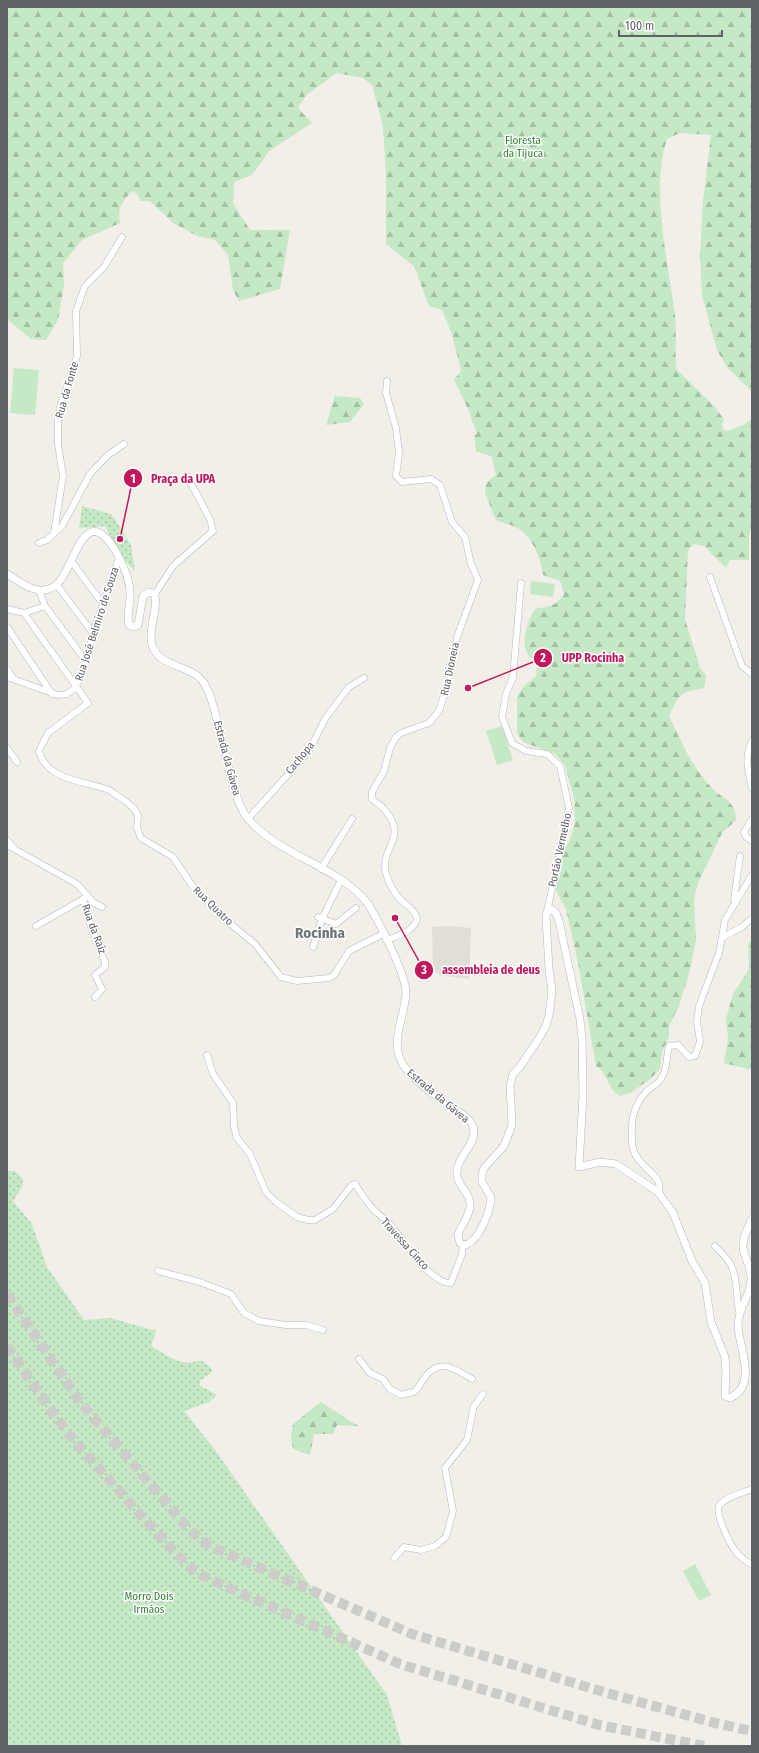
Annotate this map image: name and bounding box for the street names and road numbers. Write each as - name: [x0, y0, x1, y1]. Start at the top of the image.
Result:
- street label: Rua da Fonte: [53, 360, 81, 420]
- street label: Rua José Belmiro de Souza: [72, 565, 122, 683]
- street label: Rua Dioneia: [438, 641, 462, 697]
- street label: Estrada da Gávea: [211, 719, 243, 797]
- street label: Cachopa: [283, 739, 317, 777]
- street label: Portão Vermelho: [546, 812, 574, 888]
- street label: Rua Quatro: [190, 884, 236, 928]
- street label: Rua da Raíz: [79, 902, 109, 956]
- street label: Estrada da Gávea: [404, 1066, 472, 1126]
- street label: Travessa Cinco: [378, 1215, 432, 1273]

